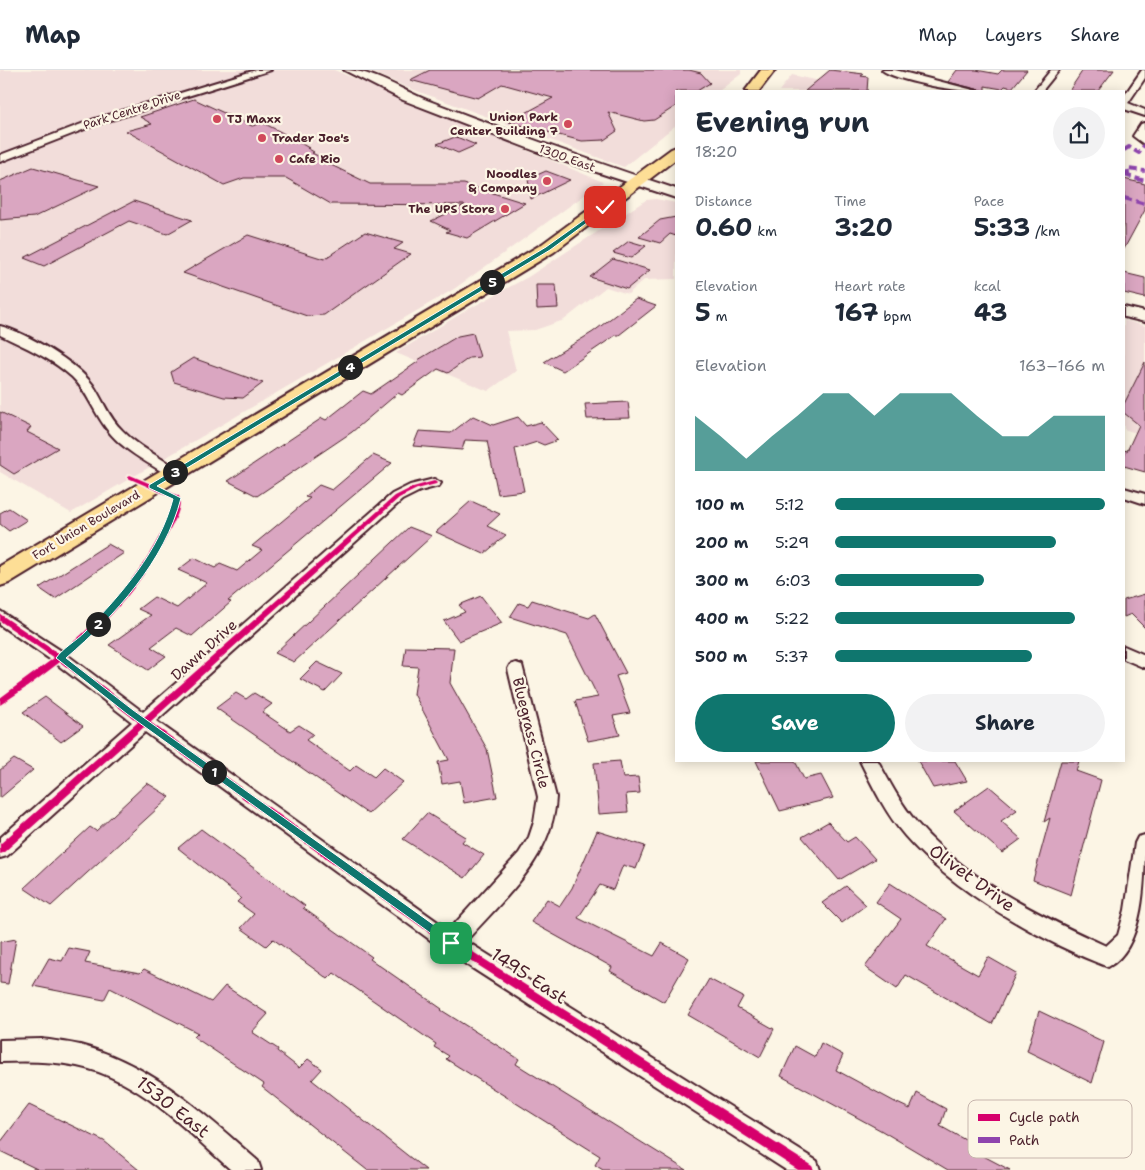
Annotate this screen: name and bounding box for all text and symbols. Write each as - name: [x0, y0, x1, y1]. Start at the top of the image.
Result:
- text: Map: [25, 19, 81, 51]
- text: Map: [919, 23, 957, 47]
- text: Layers: [985, 23, 1042, 47]
- text: Share: [1070, 23, 1120, 47]
- street label: Park Centre Drive: [81, 87, 183, 133]
- text: Evening run: [695, 103, 870, 141]
- button: share: [1053, 107, 1105, 159]
- place label: Union Park Center Building 7: [450, 109, 559, 139]
- place label: TJ Maxx: [227, 111, 281, 127]
- marker: TJ Maxx: [211, 113, 223, 125]
- marker: Union Park Center Building 7: [562, 118, 574, 130]
- place label: Trader Joe's: [272, 130, 349, 146]
- marker: Trader Joe's: [256, 132, 268, 144]
- street label: 1300 East: [537, 140, 597, 176]
- text: 18:20: [695, 141, 737, 162]
- place label: Cafe Rio: [289, 151, 341, 167]
- marker: Cafe Rio: [273, 153, 285, 165]
- place label: Noodles & Company: [468, 166, 537, 196]
- marker: Noodles & Company: [541, 175, 553, 187]
- pin: [584, 186, 626, 228]
- text: Distance: [695, 192, 752, 210]
- text: Time: [834, 192, 866, 210]
- text: Pace: [974, 192, 1004, 210]
- icon: check: [591, 193, 619, 221]
- place label: The UPS Store: [408, 201, 495, 217]
- marker: The UPS Store: [499, 203, 511, 215]
- text: 0.60: [695, 210, 753, 244]
- text: 3:20: [834, 210, 893, 244]
- text: 5:33: [974, 210, 1030, 244]
- text: km: [753, 222, 777, 240]
- text: /km: [1030, 222, 1060, 240]
- pin: 5: [480, 270, 504, 294]
- text: 5: [488, 273, 497, 291]
- text: Elevation: [695, 277, 758, 295]
- text: Heart rate: [834, 277, 906, 295]
- text: kcal: [974, 277, 1001, 295]
- text: 5: [695, 295, 711, 329]
- text: 167: [834, 295, 879, 329]
- text: 43: [974, 295, 1007, 329]
- text: m: [711, 307, 727, 325]
- text: bpm: [879, 307, 912, 325]
- pin: 4: [338, 354, 362, 380]
- text: Elevation: [695, 355, 767, 376]
- text: 163–166 m: [1019, 355, 1105, 376]
- text: 4: [346, 358, 355, 376]
- pin: 3: [162, 460, 188, 484]
- text: 3: [171, 463, 180, 481]
- street label: Fort Union Boulevard: [29, 486, 143, 563]
- text: 100 m: [695, 494, 744, 515]
- text: 5:12: [775, 494, 805, 515]
- text: 200 m: [695, 532, 748, 553]
- text: 5:29: [775, 532, 809, 553]
- text: 300 m: [695, 570, 749, 591]
- text: 6:03: [775, 570, 811, 591]
- text: 400 m: [695, 608, 749, 629]
- text: 5:22: [775, 608, 809, 629]
- pin: 2: [86, 612, 110, 636]
- text: 2: [94, 615, 103, 633]
- street label: Dawn Drive: [167, 615, 241, 685]
- text: 500 m: [695, 646, 747, 667]
- text: 5:37: [775, 646, 809, 667]
- street label: Bluegrass Circle: [508, 675, 554, 791]
- button: Save: [695, 694, 895, 752]
- button: Share: [905, 694, 1105, 752]
- pin: 1: [202, 760, 226, 784]
- text: 1: [211, 763, 218, 781]
- street label: Olivet Drive: [924, 839, 1020, 917]
- pin: [430, 922, 472, 964]
- icon: arrive: [437, 929, 465, 957]
- street label: 1495 East: [486, 942, 572, 1010]
- street label: 1530 East: [131, 1071, 215, 1143]
- legend: [968, 1100, 1132, 1158]
- text: Cycle path: [1009, 1108, 1080, 1126]
- text: Path: [1009, 1131, 1040, 1149]

